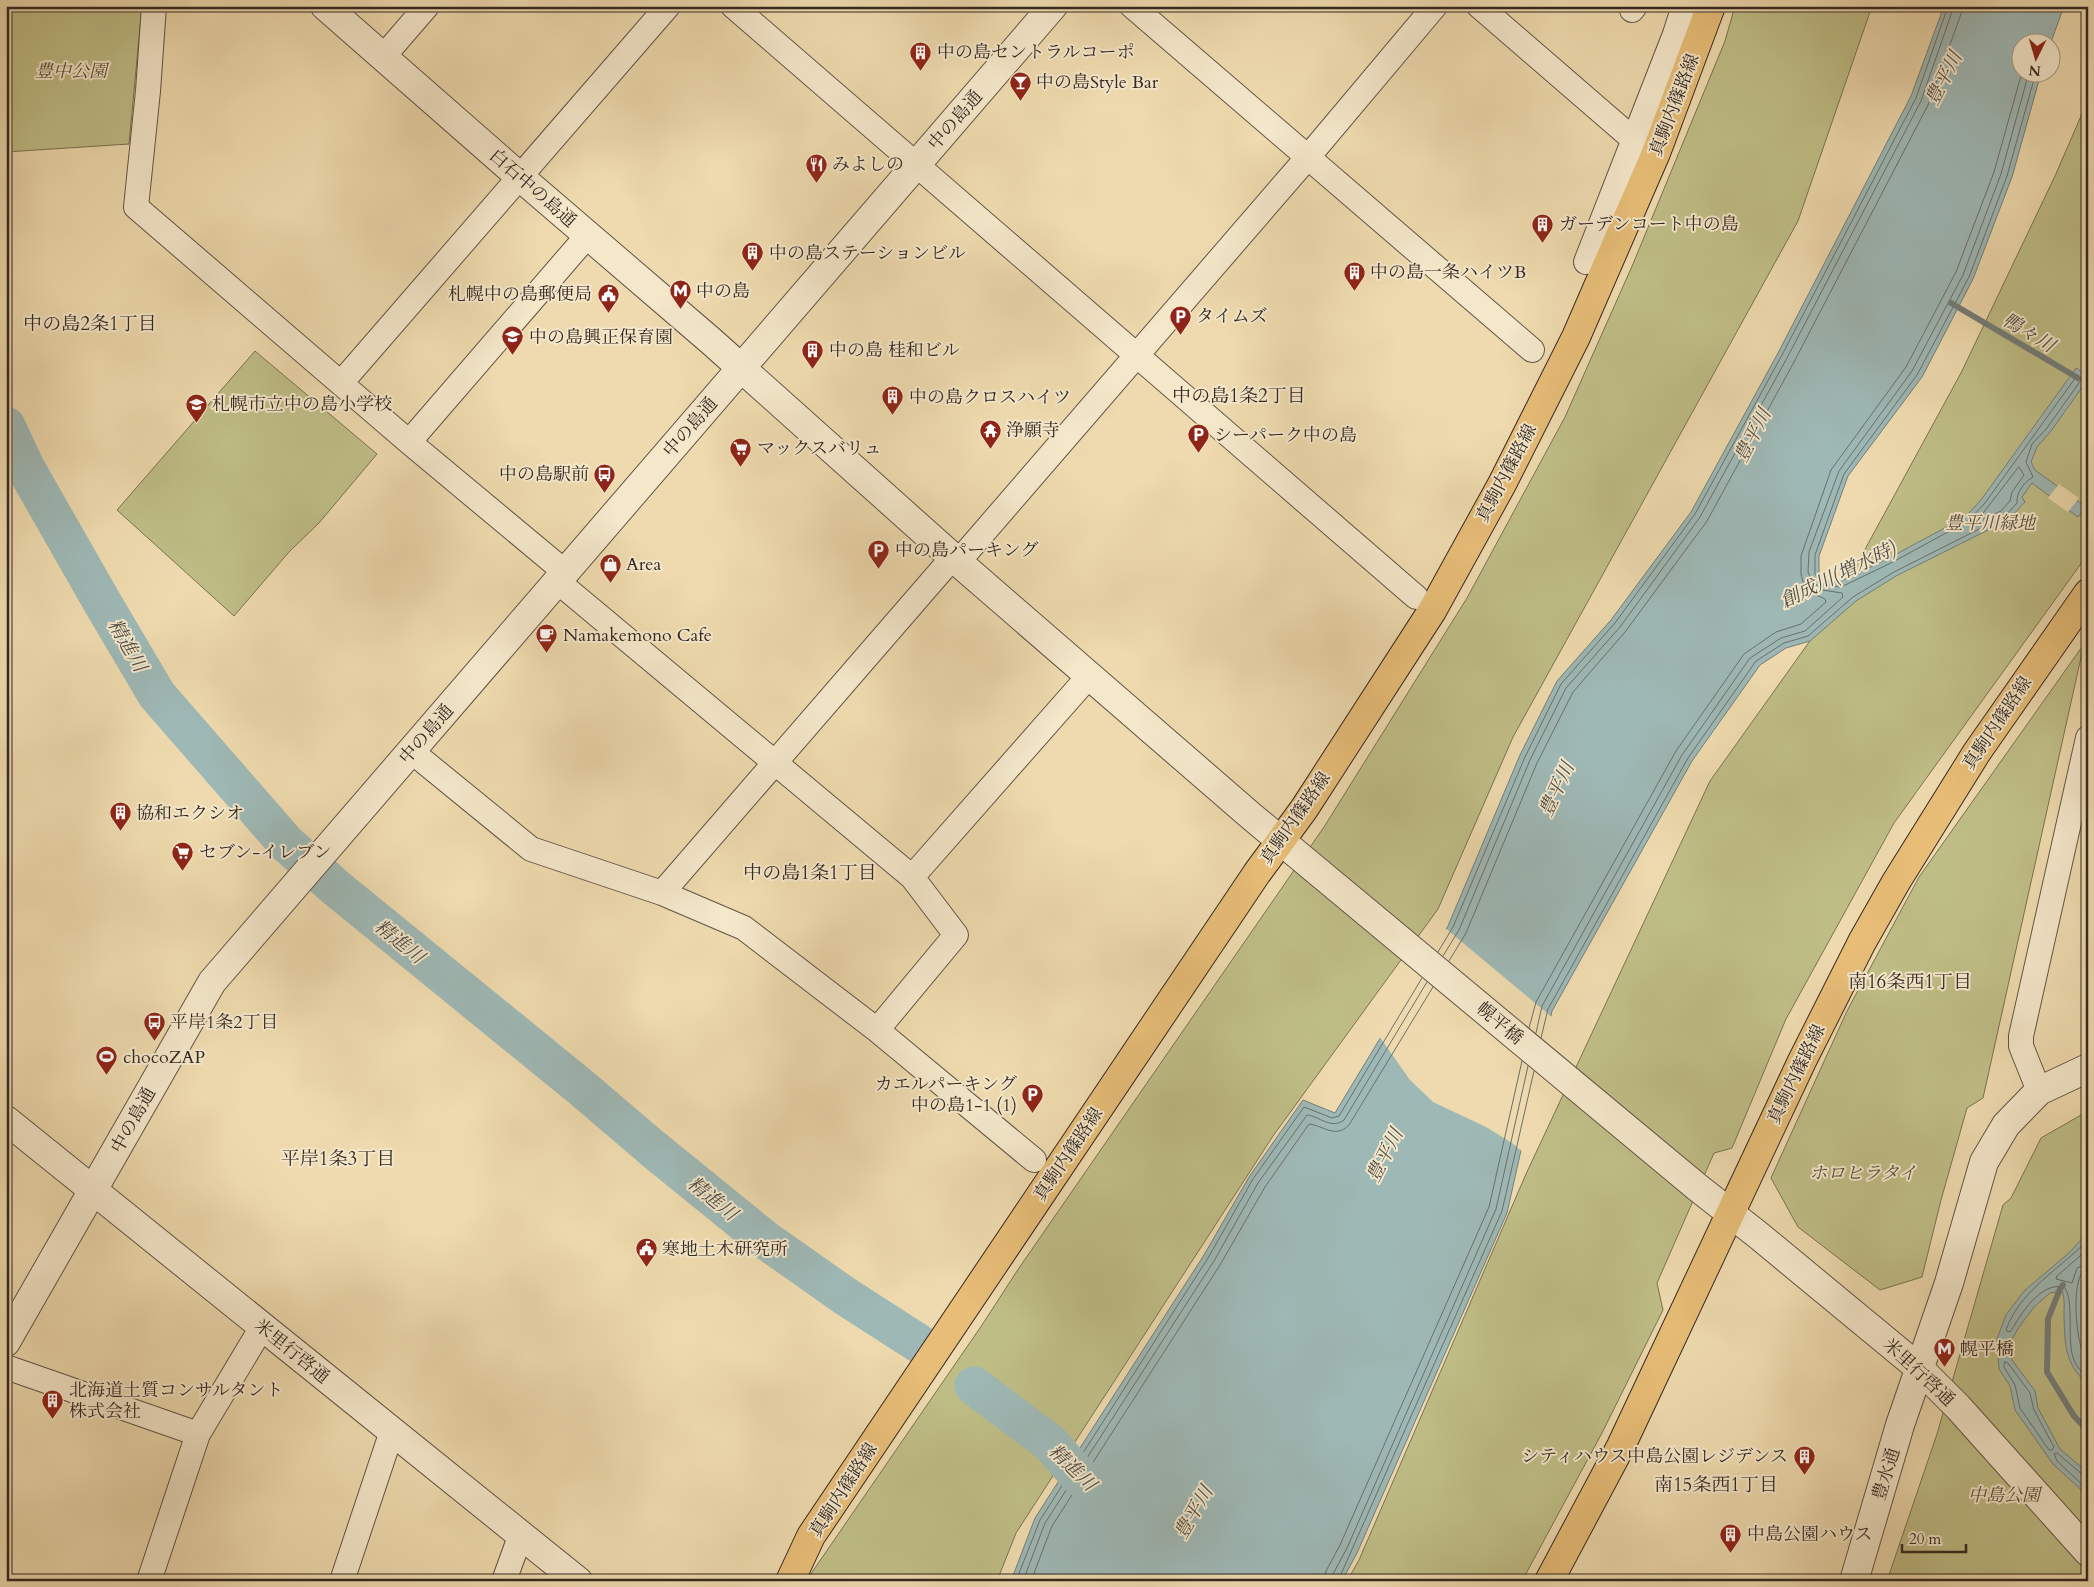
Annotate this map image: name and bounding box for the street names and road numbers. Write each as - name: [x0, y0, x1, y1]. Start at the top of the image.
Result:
- street label: 真駒内篠路線: [1643, 50, 1705, 160]
- street label: 中の島通: [922, 85, 988, 156]
- street label: 白石中の島通: [484, 144, 582, 233]
- street label: 中の島通: [657, 392, 723, 463]
- street label: 真駒内篠路線: [1470, 420, 1543, 527]
- street label: 真駒内篠路線: [1957, 672, 2038, 775]
- street label: 中の島通: [393, 699, 459, 770]
- street label: 真駒内篠路線: [1254, 767, 1337, 870]
- street label: 幌平橋: [1471, 996, 1528, 1050]
- street label: 真駒内篠路線: [1762, 1020, 1831, 1128]
- street label: 中の島通: [105, 1083, 162, 1158]
- street label: 真駒内篠路線: [1028, 1103, 1109, 1206]
- street label: 米里行啓通: [249, 1313, 335, 1389]
- street label: 米里行啓通: [1877, 1333, 1960, 1412]
- street label: 真駒内篠路線: [804, 1438, 883, 1542]
- street label: 豊水通: [1867, 1445, 1906, 1504]

